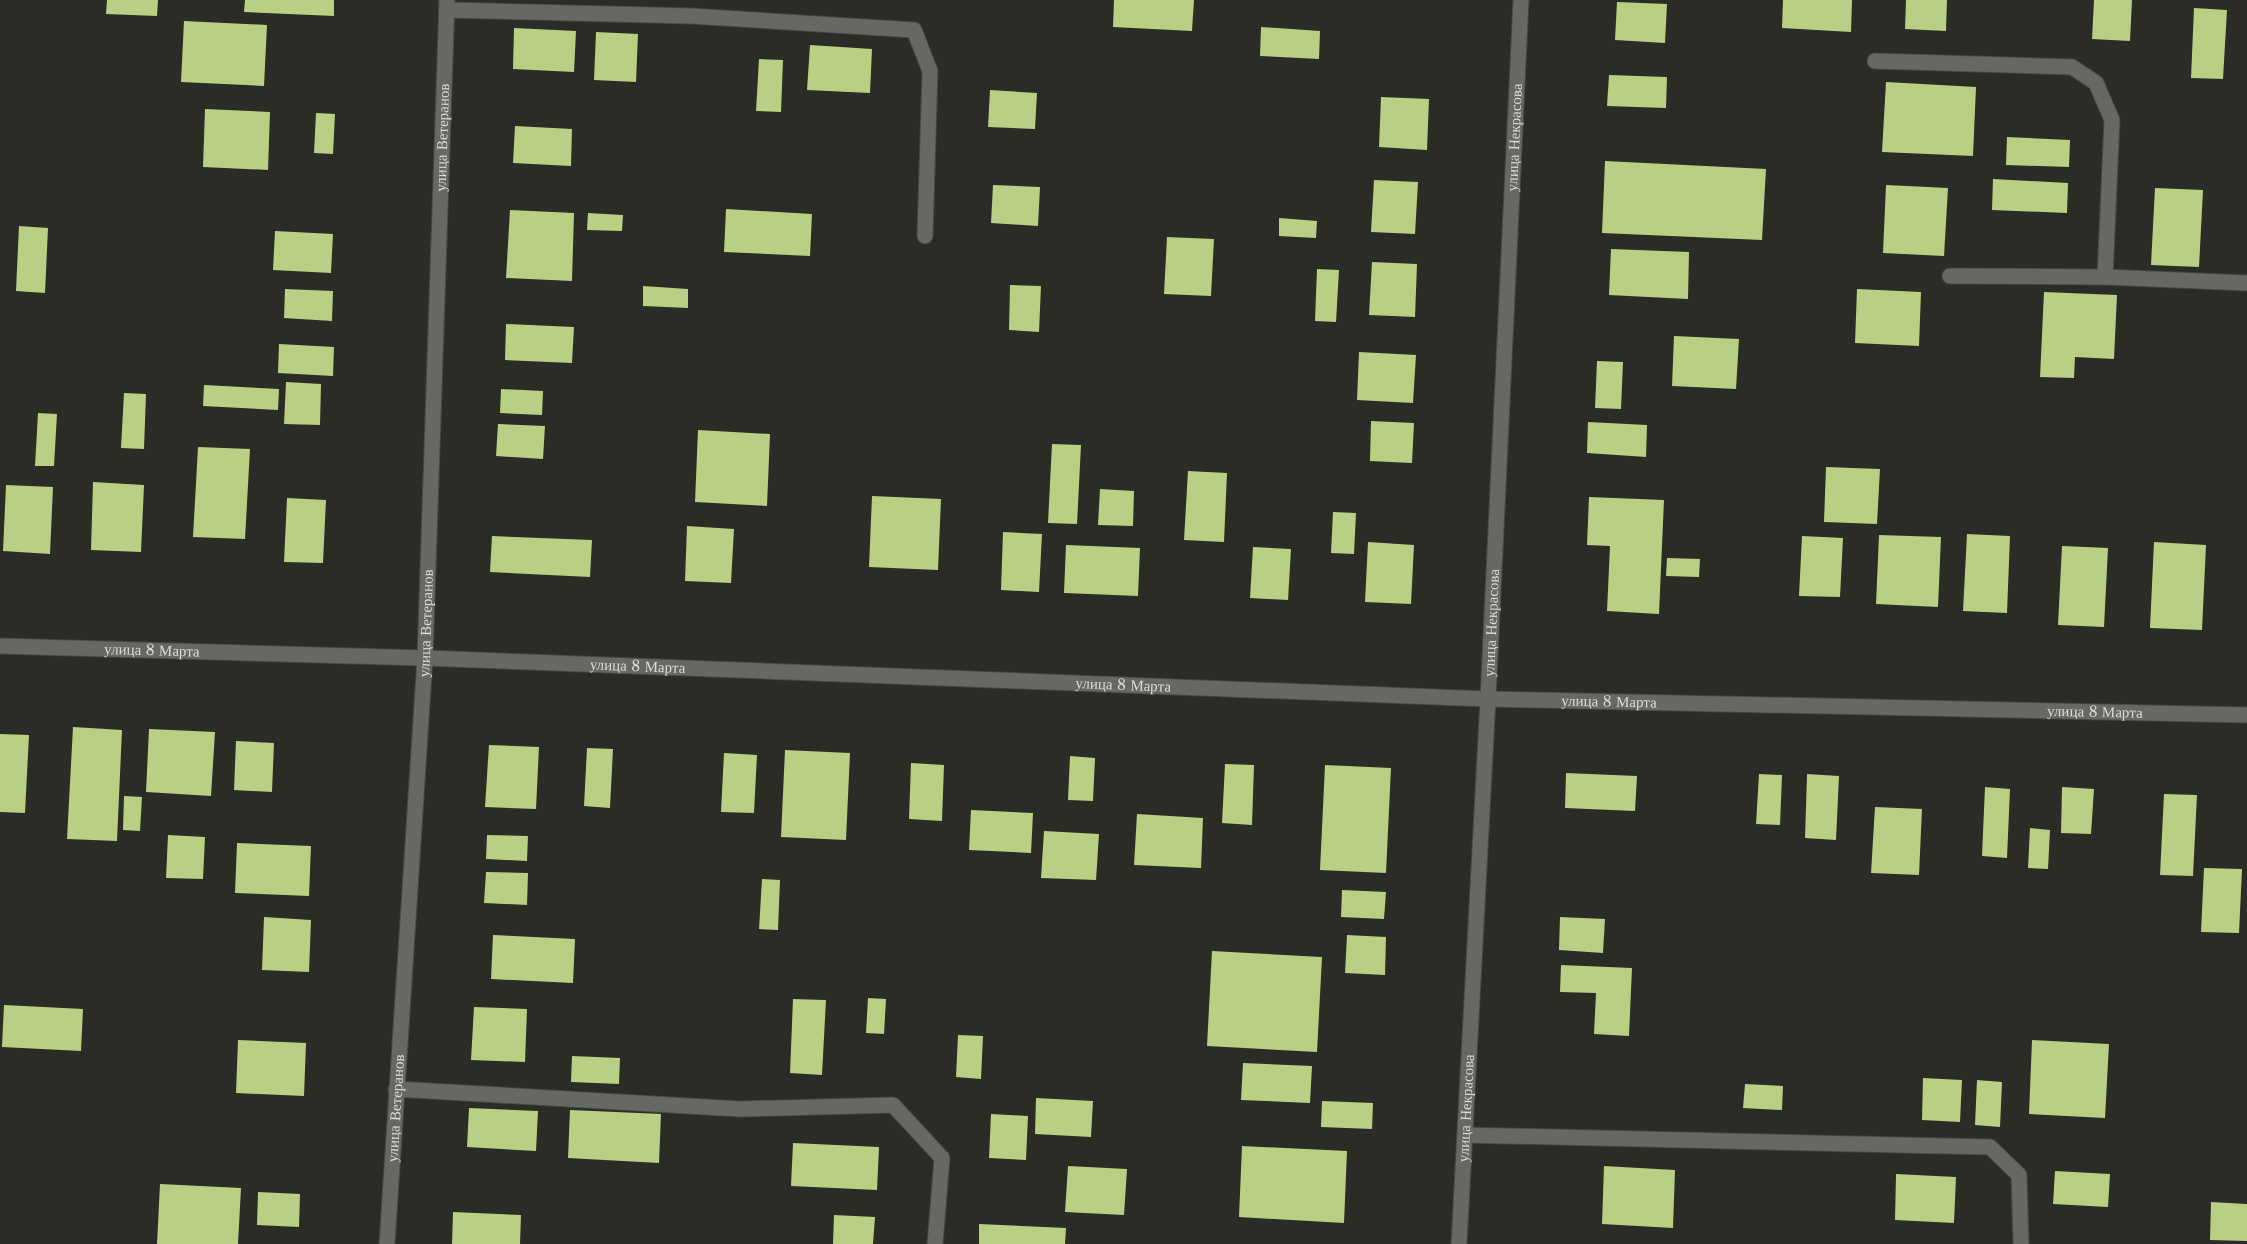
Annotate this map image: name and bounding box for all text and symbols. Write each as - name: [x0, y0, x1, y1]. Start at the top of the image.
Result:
- street label: улица Ветеранов: [431, 83, 453, 192]
- street label: улица Некрасова: [1502, 83, 1526, 192]
- street label: улица Некрасова: [1479, 568, 1503, 677]
- street label: улица Ветеранов: [414, 569, 437, 678]
- street label: улица 8 Марта: [104, 639, 200, 661]
- street label: улица 8 Марта: [590, 654, 686, 677]
- street label: улица 8 Марта: [1075, 673, 1172, 696]
- street label: улица 8 Марта: [1561, 691, 1657, 712]
- street label: улица 8 Марта: [2047, 701, 2143, 722]
- street label: улица Некрасова: [1453, 1053, 1478, 1163]
- street label: улица Ветеранов: [382, 1054, 408, 1163]

